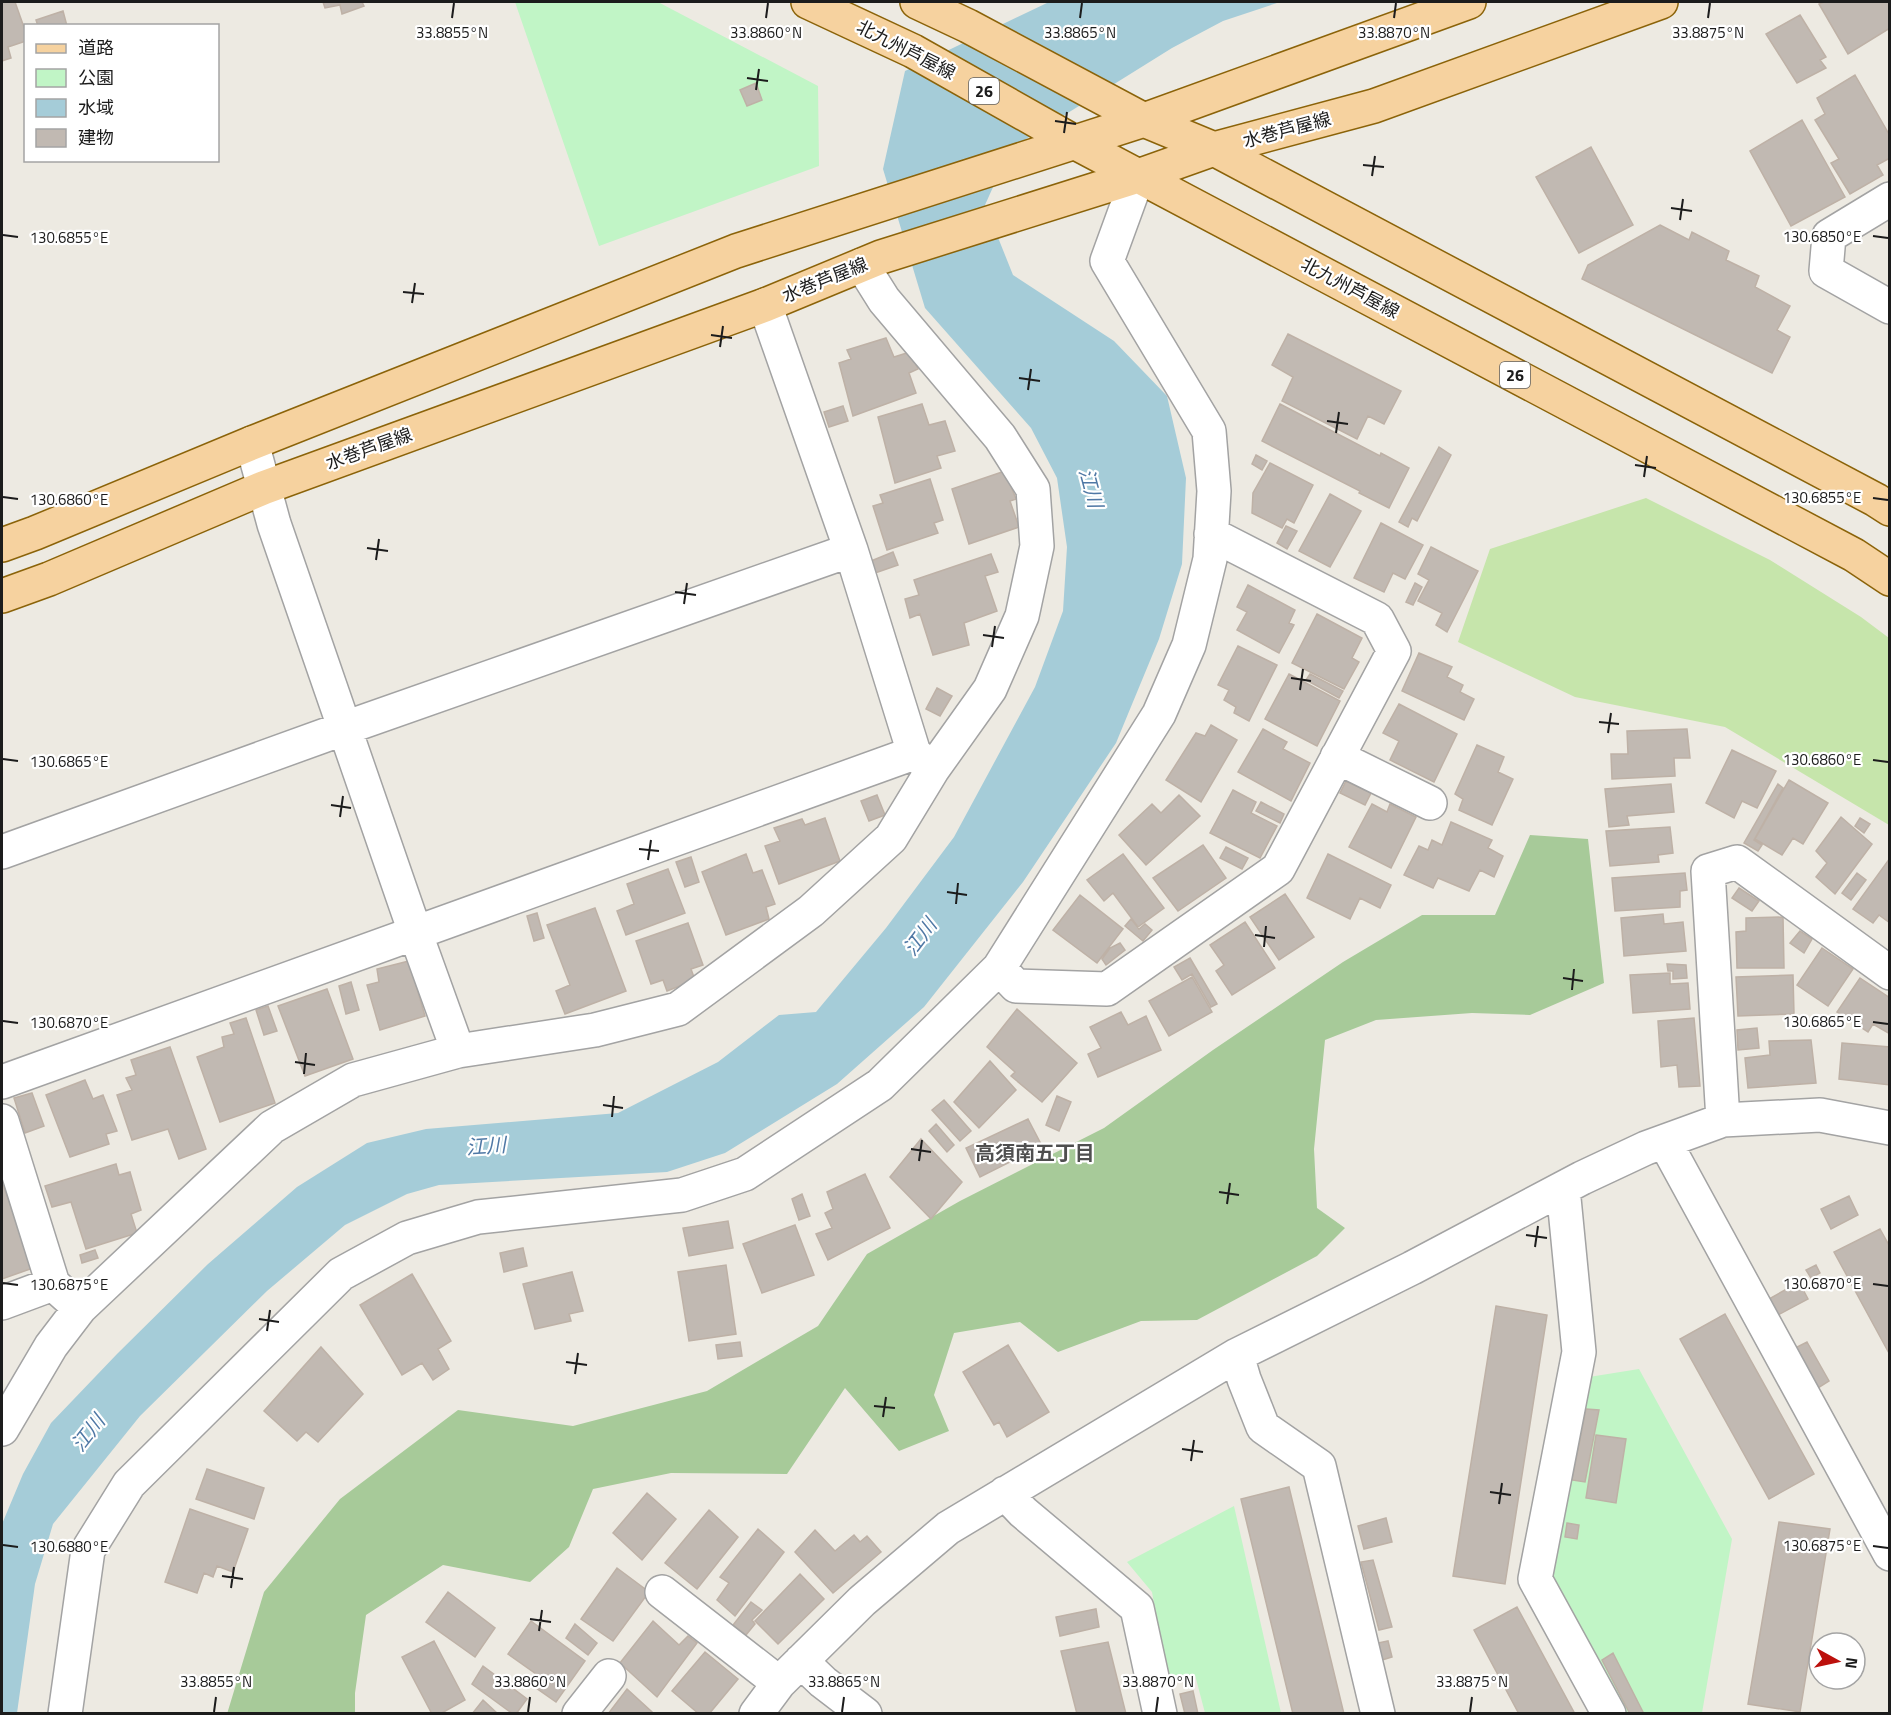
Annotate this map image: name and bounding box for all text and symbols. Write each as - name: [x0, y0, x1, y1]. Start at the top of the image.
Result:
- street label: 北九州芦屋線: [852, 13, 960, 86]
- text: 33.8855°N: [416, 21, 488, 44]
- text: 33.8860°N: [730, 21, 802, 44]
- text: 33.8865°N: [1044, 21, 1116, 44]
- text: 33.8870°N: [1358, 21, 1430, 44]
- text: 33.8875°N: [1672, 21, 1744, 44]
- legend: [24, 24, 219, 162]
- text: 道路: [78, 34, 114, 61]
- text: 公園: [78, 64, 114, 91]
- road number: 26: [969, 78, 999, 104]
- text: 水域: [78, 94, 114, 121]
- street label: 水巻芦屋線: [1240, 105, 1334, 154]
- text: 建物: [78, 124, 114, 151]
- text: 130.6850°E: [1783, 225, 1861, 248]
- text: 130.6855°E: [30, 226, 108, 249]
- street label: 水巻芦屋線: [778, 250, 872, 309]
- street label: 北九州芦屋線: [1296, 250, 1404, 325]
- road number: 26: [1500, 362, 1530, 388]
- street label: 水巻芦屋線: [322, 420, 416, 477]
- water label: 江川: [1071, 465, 1112, 513]
- text: 130.6855°E: [1783, 486, 1861, 509]
- text: 130.6860°E: [30, 488, 108, 511]
- text: 130.6860°E: [1783, 748, 1861, 771]
- text: 130.6865°E: [30, 750, 108, 773]
- water label: 江川: [895, 910, 945, 962]
- text: 130.6865°E: [1783, 1010, 1861, 1033]
- text: 130.6870°E: [30, 1011, 108, 1034]
- water label: 江川: [465, 1129, 509, 1162]
- district label: 高須南五丁目: [975, 1137, 1095, 1168]
- text: 130.6870°E: [1783, 1272, 1861, 1295]
- text: 130.6875°E: [30, 1273, 108, 1296]
- water label: 江川: [63, 1406, 113, 1458]
- text: 130.6875°E: [1783, 1534, 1861, 1557]
- text: 130.6880°E: [30, 1535, 108, 1558]
- north arrow: [1807, 1631, 1867, 1691]
- text: N: [1839, 1656, 1865, 1670]
- text: 33.8855°N: [180, 1670, 252, 1693]
- text: 33.8860°N: [494, 1670, 566, 1693]
- text: 33.8865°N: [808, 1670, 880, 1693]
- text: 33.8870°N: [1122, 1670, 1194, 1693]
- text: 33.8875°N: [1436, 1670, 1508, 1693]

